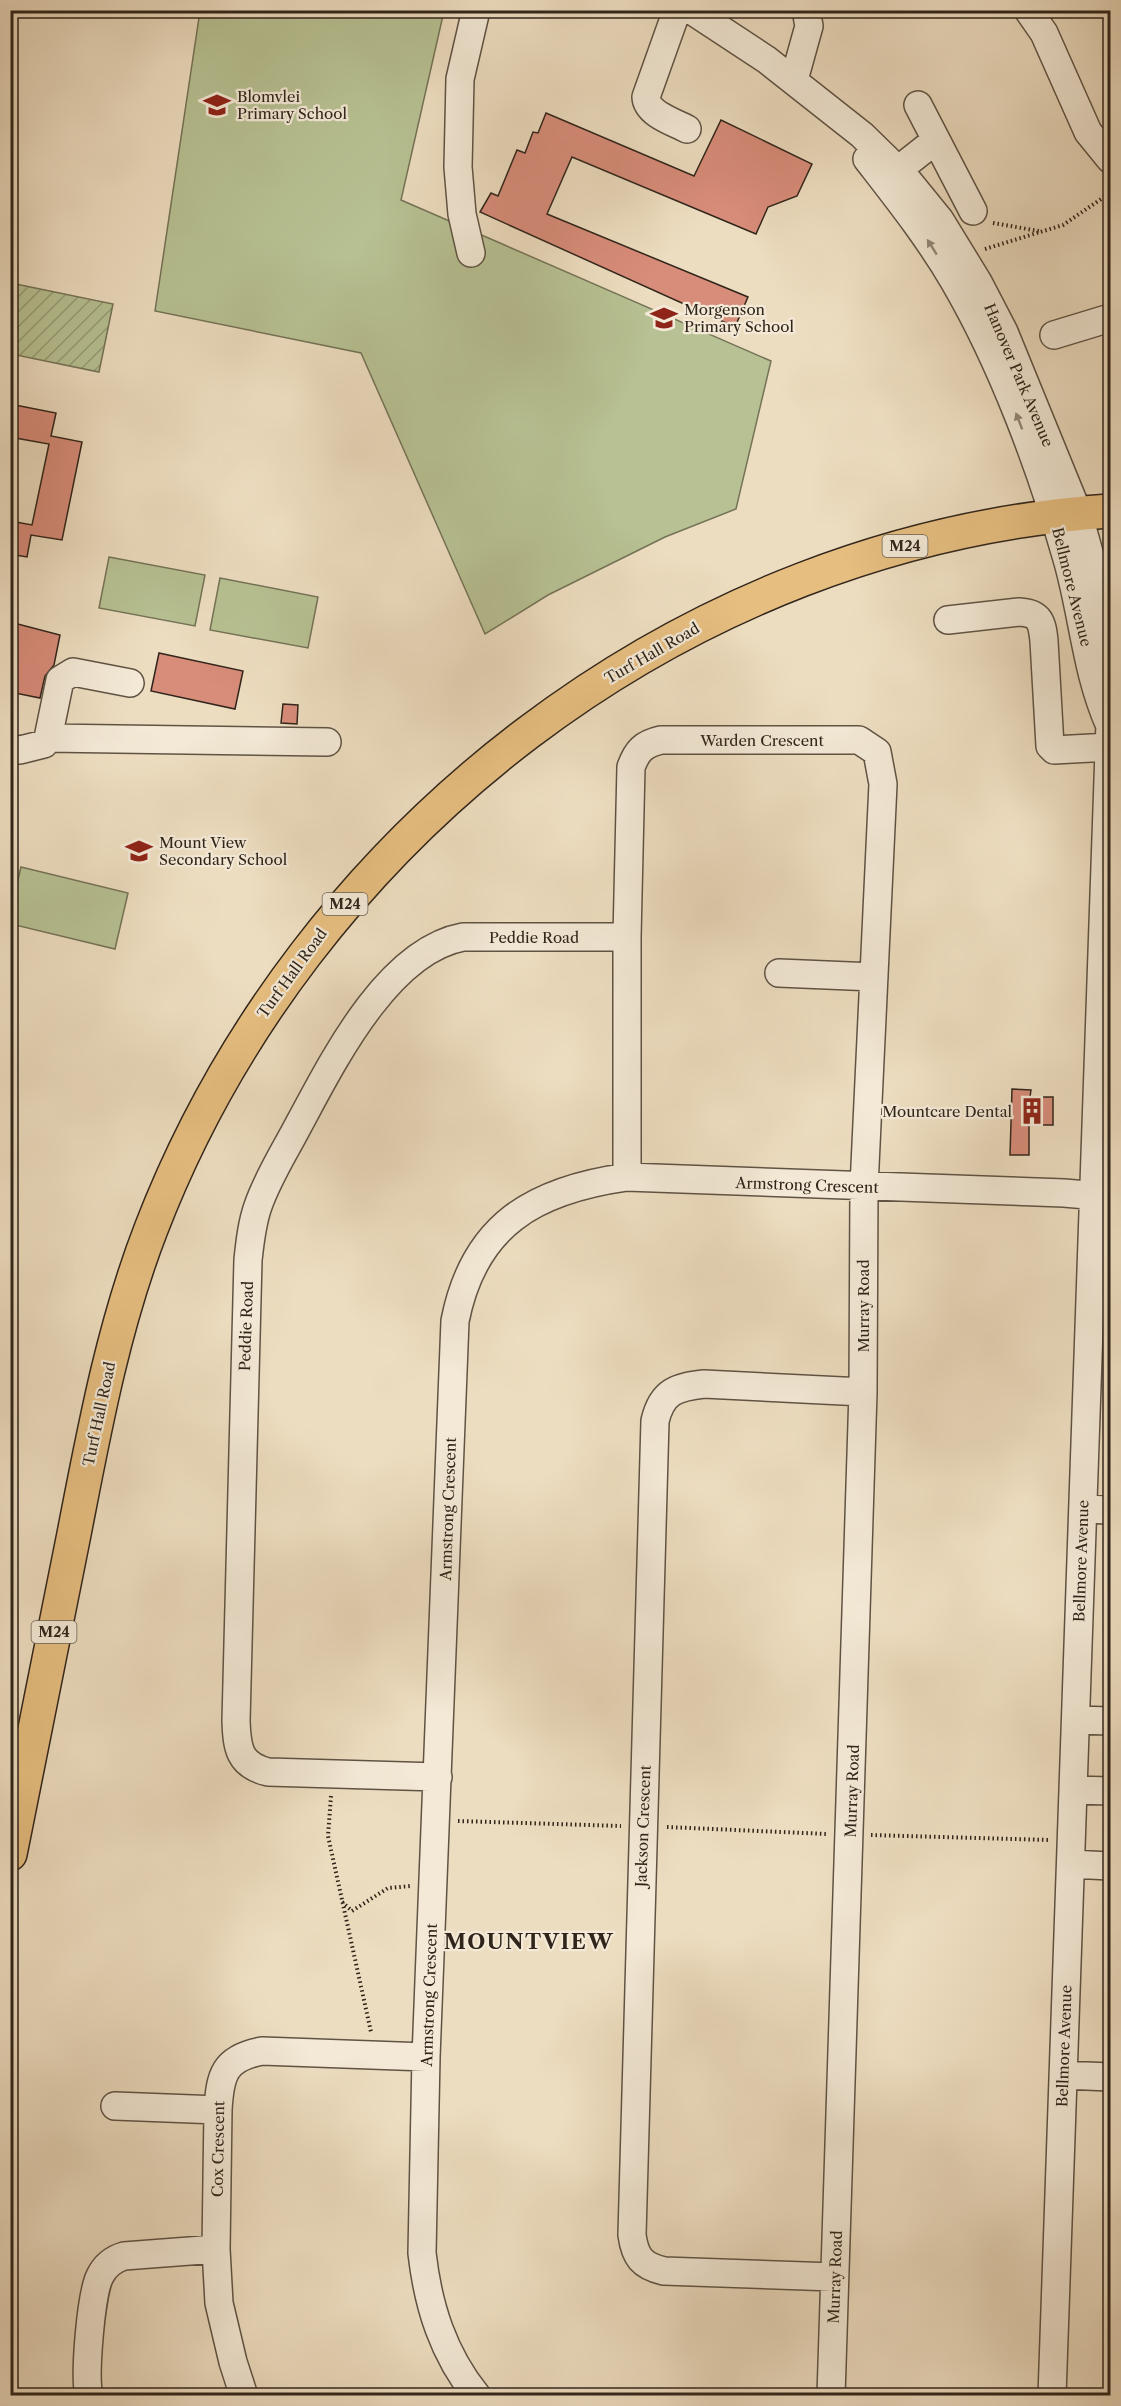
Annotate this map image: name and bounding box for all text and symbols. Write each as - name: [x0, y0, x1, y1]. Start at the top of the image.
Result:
- place label: Blomvlei Primary School: [237, 87, 348, 123]
- school or university icon: Blomvlei Primary School: [202, 90, 232, 120]
- one-way arrow: [927, 239, 938, 255]
- place label: Morgenson Primary School: [684, 300, 795, 336]
- street label: Hanover Park Avenue: [980, 300, 1058, 450]
- school or university icon: Morgenson Primary School: [649, 303, 679, 333]
- one-way arrow: [1014, 412, 1024, 430]
- street label: Bellmore Avenue: [1048, 525, 1096, 649]
- road number: M24: [882, 535, 928, 557]
- street label: Turf Hall Road: [601, 618, 703, 688]
- street label: Warden Crescent: [699, 731, 825, 750]
- place label: Mount View Secondary School: [159, 833, 288, 869]
- school or university icon: Mount View Secondary School: [124, 836, 154, 866]
- road number: M24: [322, 893, 368, 915]
- street label: Turf Hall Road: [253, 924, 331, 1022]
- street label: Peddie Road: [489, 928, 579, 947]
- building icon: Mountcare Dental: [1017, 1096, 1047, 1126]
- place label: Mountcare Dental: [882, 1102, 1013, 1121]
- street label: Armstrong Crescent: [734, 1173, 880, 1197]
- street label: Murray Road: [854, 1259, 873, 1353]
- street label: Peddie Road: [235, 1281, 257, 1371]
- street label: Turf Hall Road: [79, 1360, 119, 1468]
- street label: Armstrong Crescent: [436, 1436, 460, 1582]
- street label: Bellmore Avenue: [1069, 1500, 1093, 1622]
- road number: M24: [32, 1621, 76, 1643]
- street label: Murray Road: [841, 1744, 863, 1838]
- street label: Jackson Crescent: [631, 1764, 655, 1889]
- street label: Armstrong Crescent: [417, 1922, 441, 2068]
- district label: MOUNTVIEW: [444, 1929, 614, 1954]
- street label: Bellmore Avenue: [1052, 1985, 1076, 2107]
- street label: Cox Crescent: [208, 2100, 228, 2197]
- street label: Murray Road: [824, 2230, 846, 2324]

